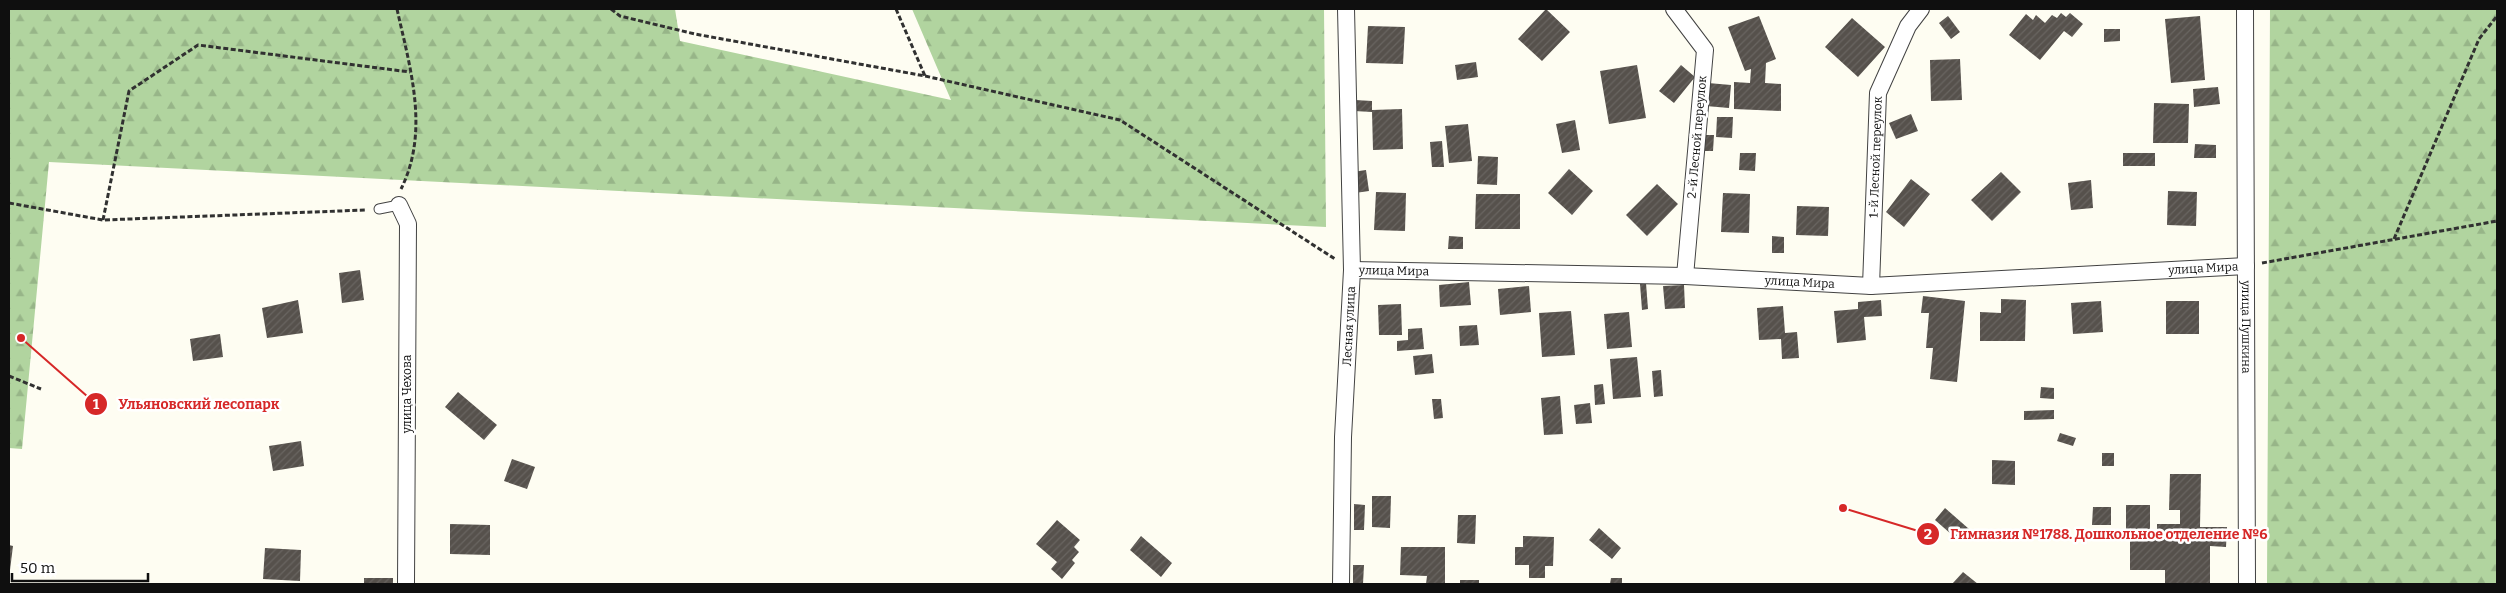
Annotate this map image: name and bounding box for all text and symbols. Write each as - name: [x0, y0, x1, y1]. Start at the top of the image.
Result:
- street label: 2-й Лесной переулок: [1685, 75, 1709, 199]
- street label: 1-й Лесной переулок: [1866, 96, 1885, 218]
- street label: улица Мира: [2167, 259, 2239, 277]
- street label: улица Мира: [1358, 263, 1430, 278]
- street label: улица Мира: [1763, 273, 1836, 291]
- street label: улица Пушкина: [2239, 279, 2253, 374]
- street label: Лесная улица: [1340, 286, 1358, 366]
- street label: улица Чехова: [400, 354, 414, 434]
- callout: Ульяновский лесопарк: [84, 389, 290, 418]
- text: 1: [93, 395, 100, 413]
- text: Ульяновский лесопарк: [119, 396, 280, 413]
- callout: Гимназия №1788. Дошкольное отделение №6: [1916, 520, 2278, 549]
- text: 2: [1924, 525, 1932, 543]
- text: Гимназия №1788. Дошкольное отделение №6: [1950, 526, 2268, 543]
- scale bar: [12, 550, 149, 582]
- text: 50 m: [20, 559, 56, 577]

